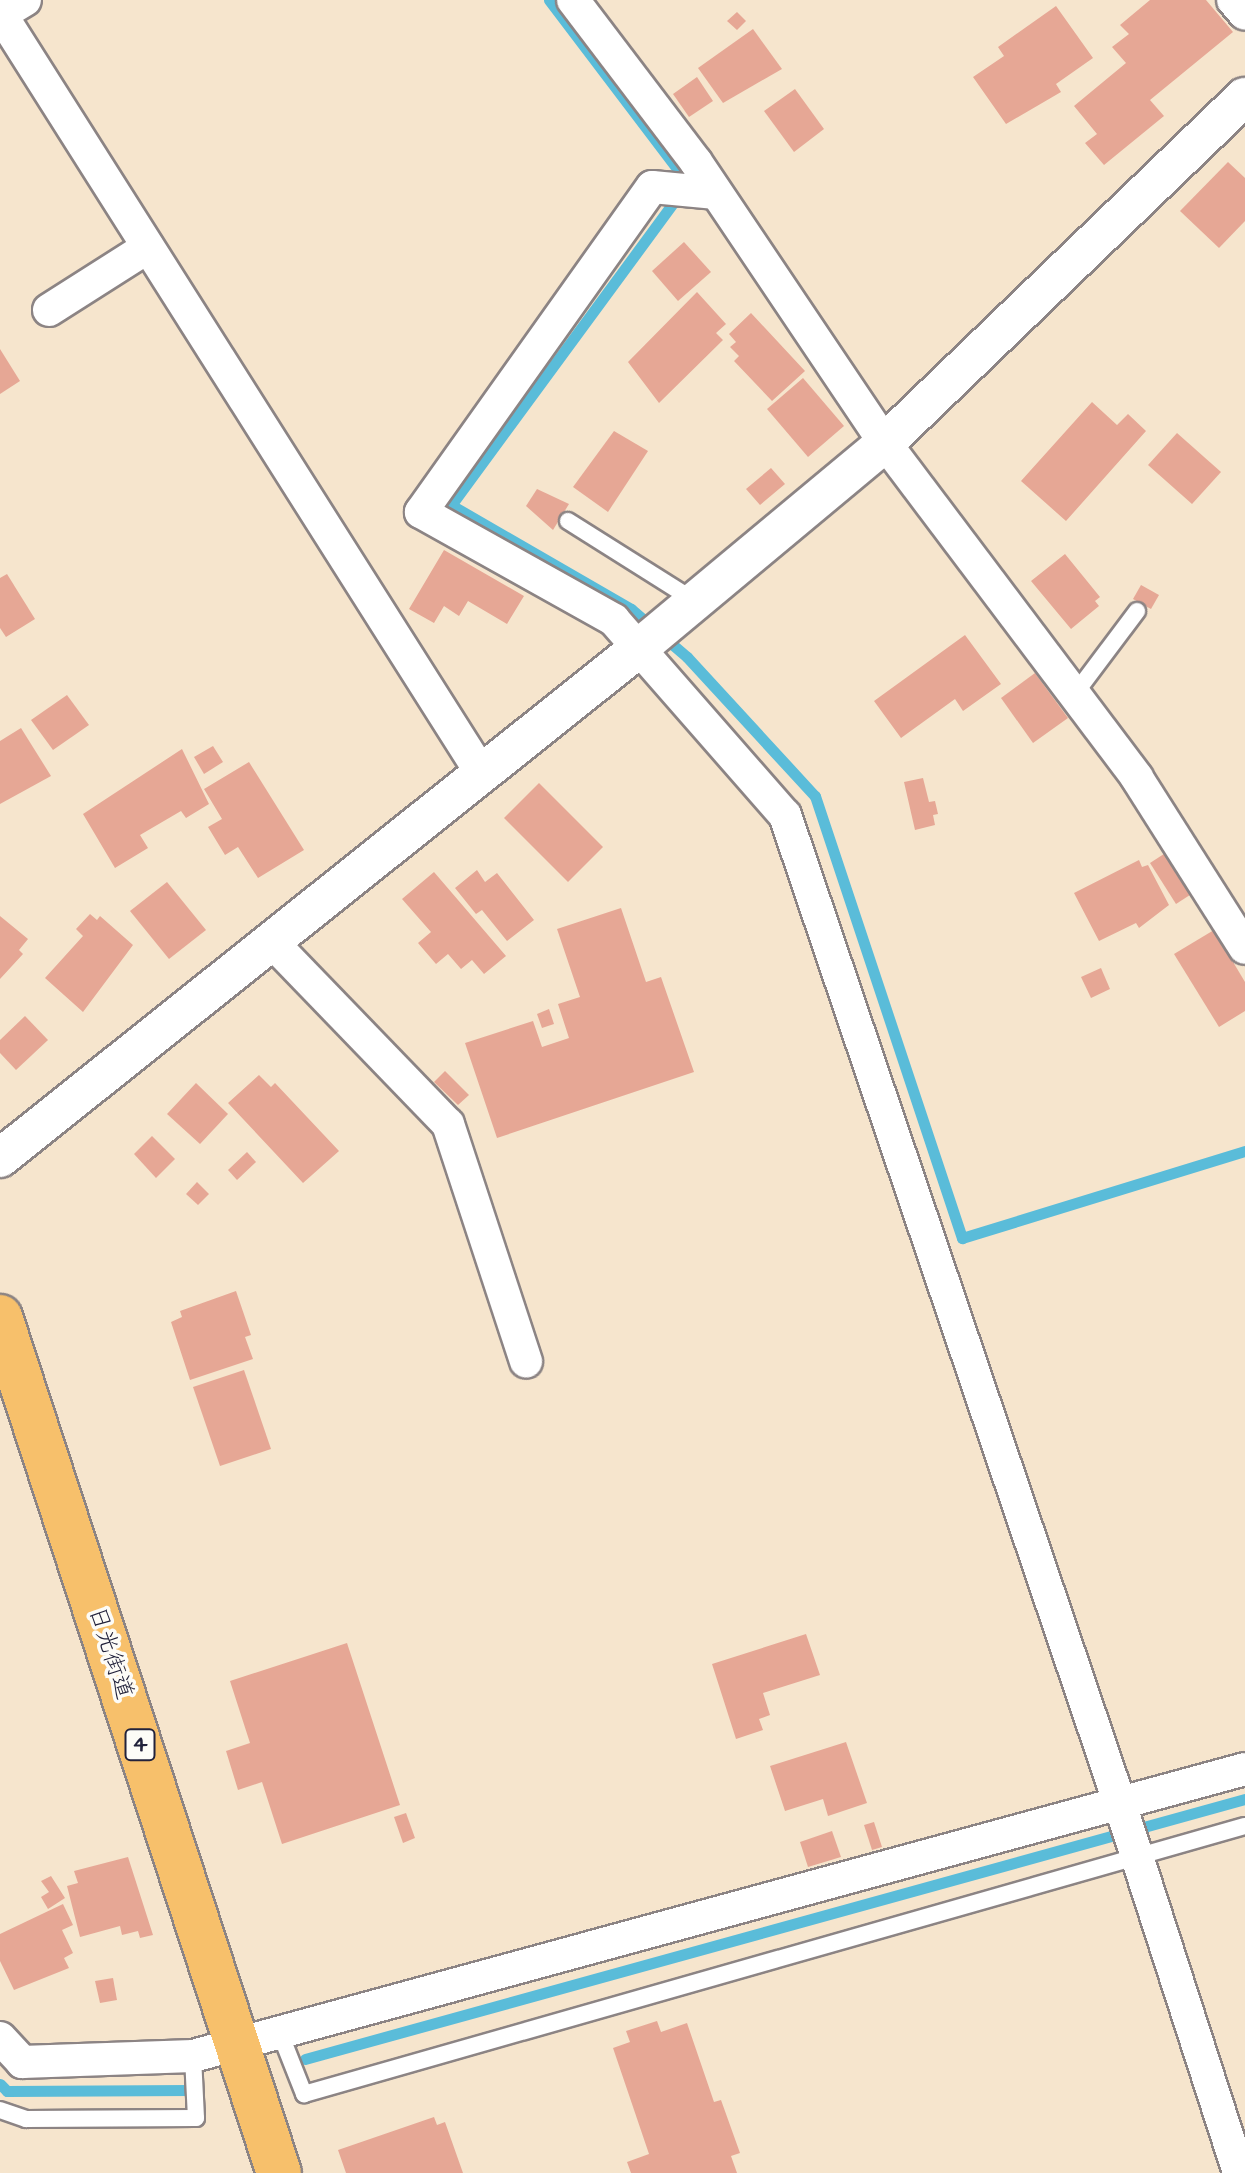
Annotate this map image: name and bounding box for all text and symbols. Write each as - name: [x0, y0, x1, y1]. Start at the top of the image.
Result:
- street label: 日光街道: [81, 1603, 139, 1703]
- road number: 4: [124, 1727, 156, 1763]

